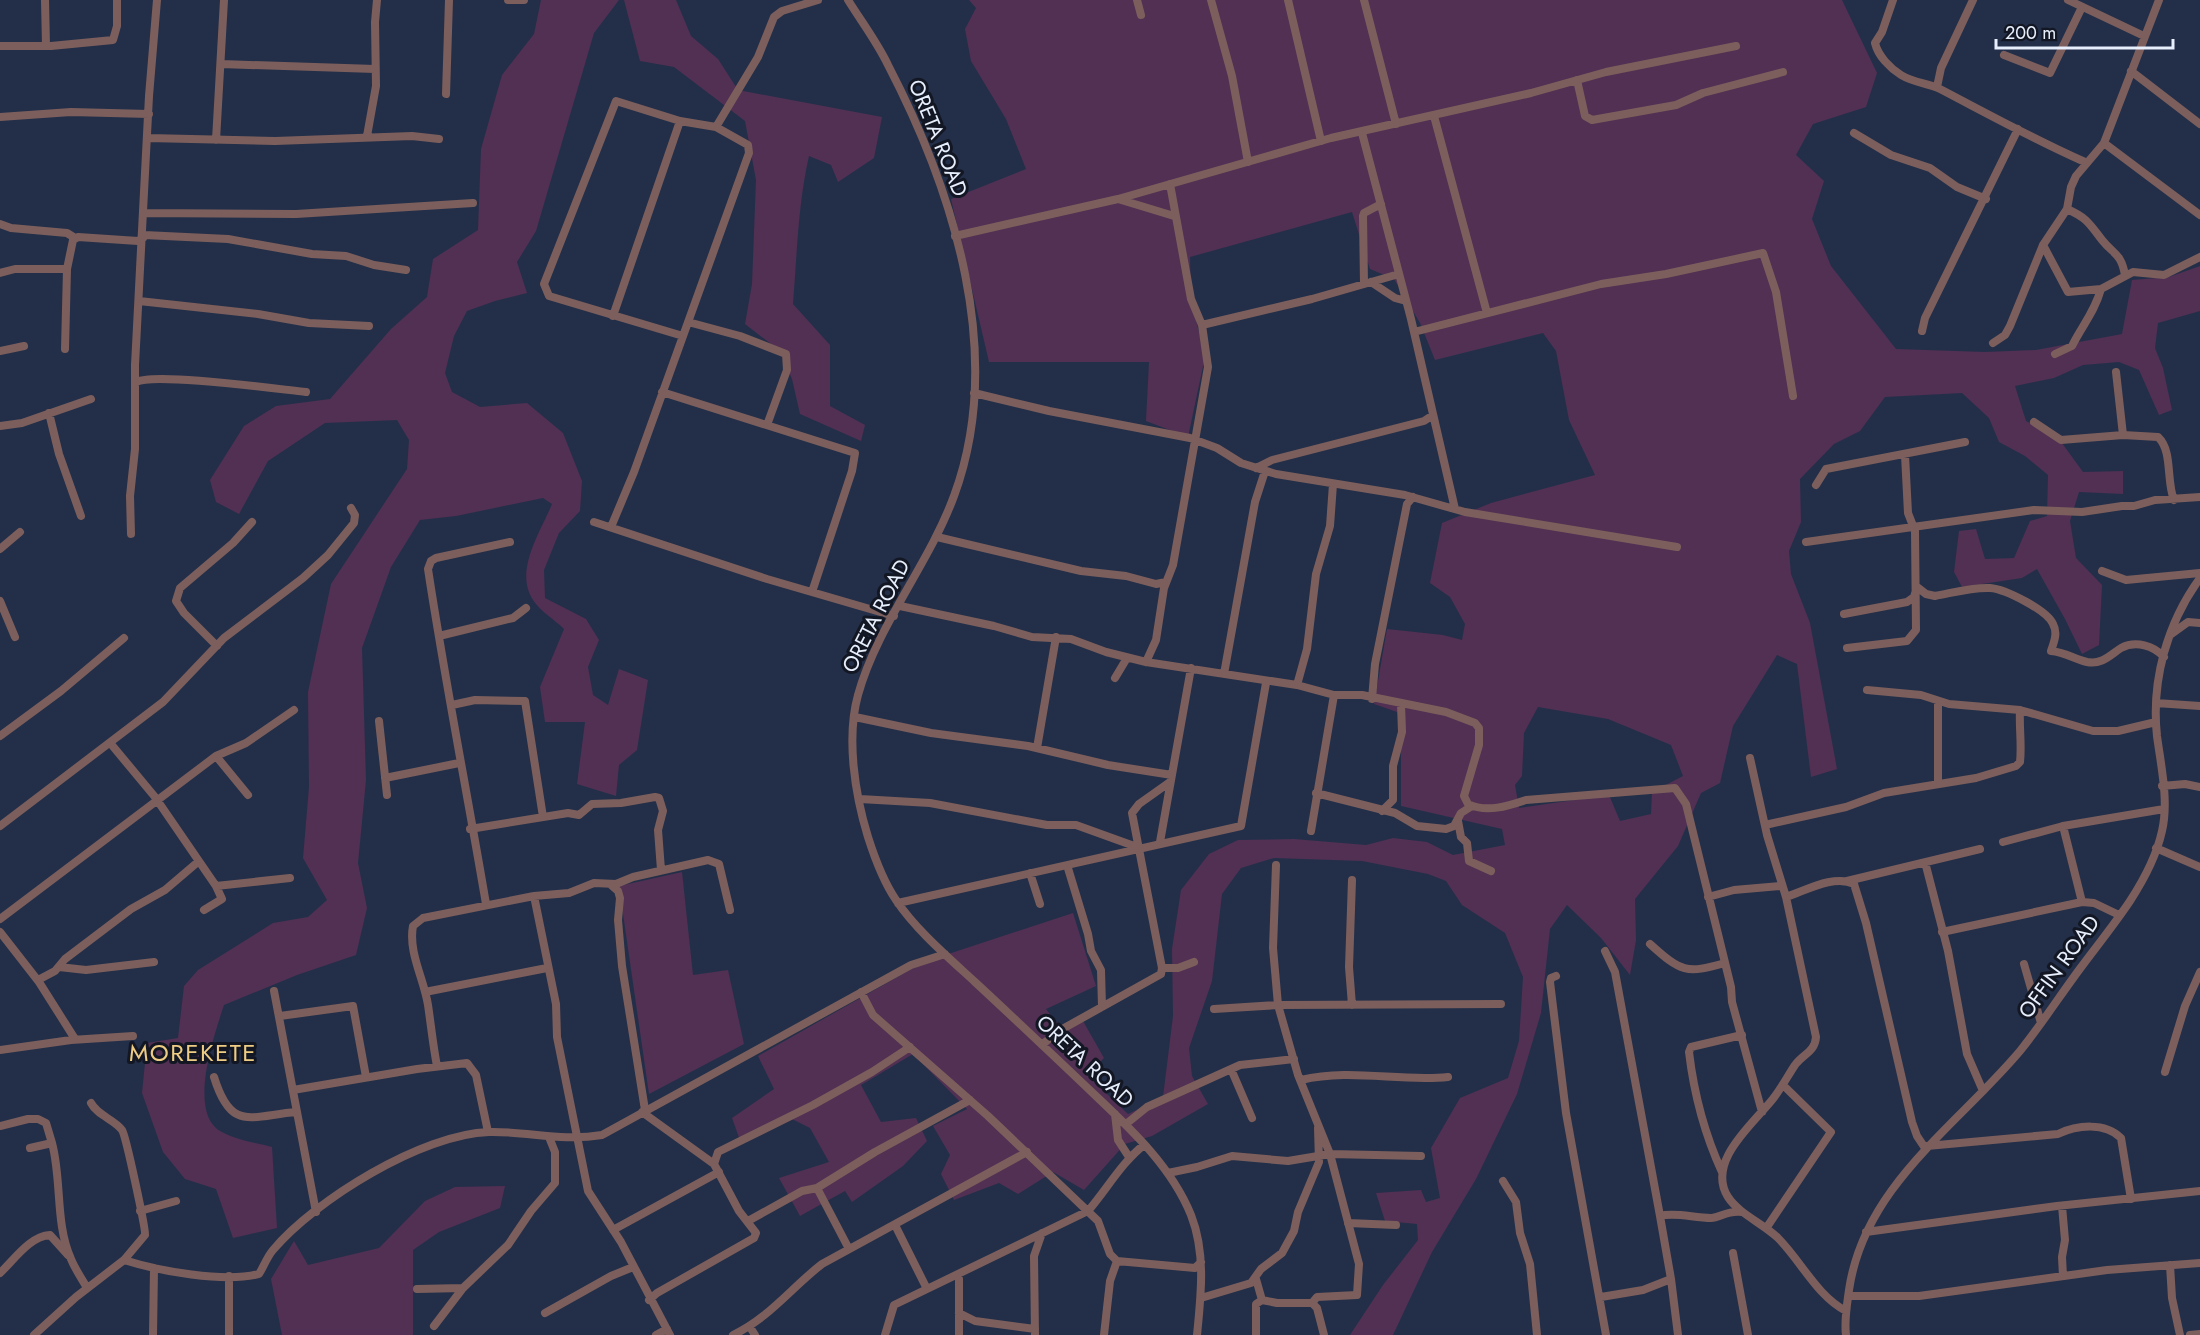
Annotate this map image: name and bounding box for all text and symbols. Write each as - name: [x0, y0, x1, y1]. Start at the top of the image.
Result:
- scale bar: [1996, 12, 2173, 50]
- text: 200 m: [2005, 20, 2056, 46]
- street label: ORETA ROAD: [901, 75, 975, 201]
- street label: ORETA ROAD: [835, 554, 917, 678]
- street label: OFFIN ROAD: [2011, 909, 2107, 1025]
- street label: ORETA ROAD: [1030, 1008, 1140, 1114]
- district label: MOREKETE: [129, 1035, 257, 1070]

